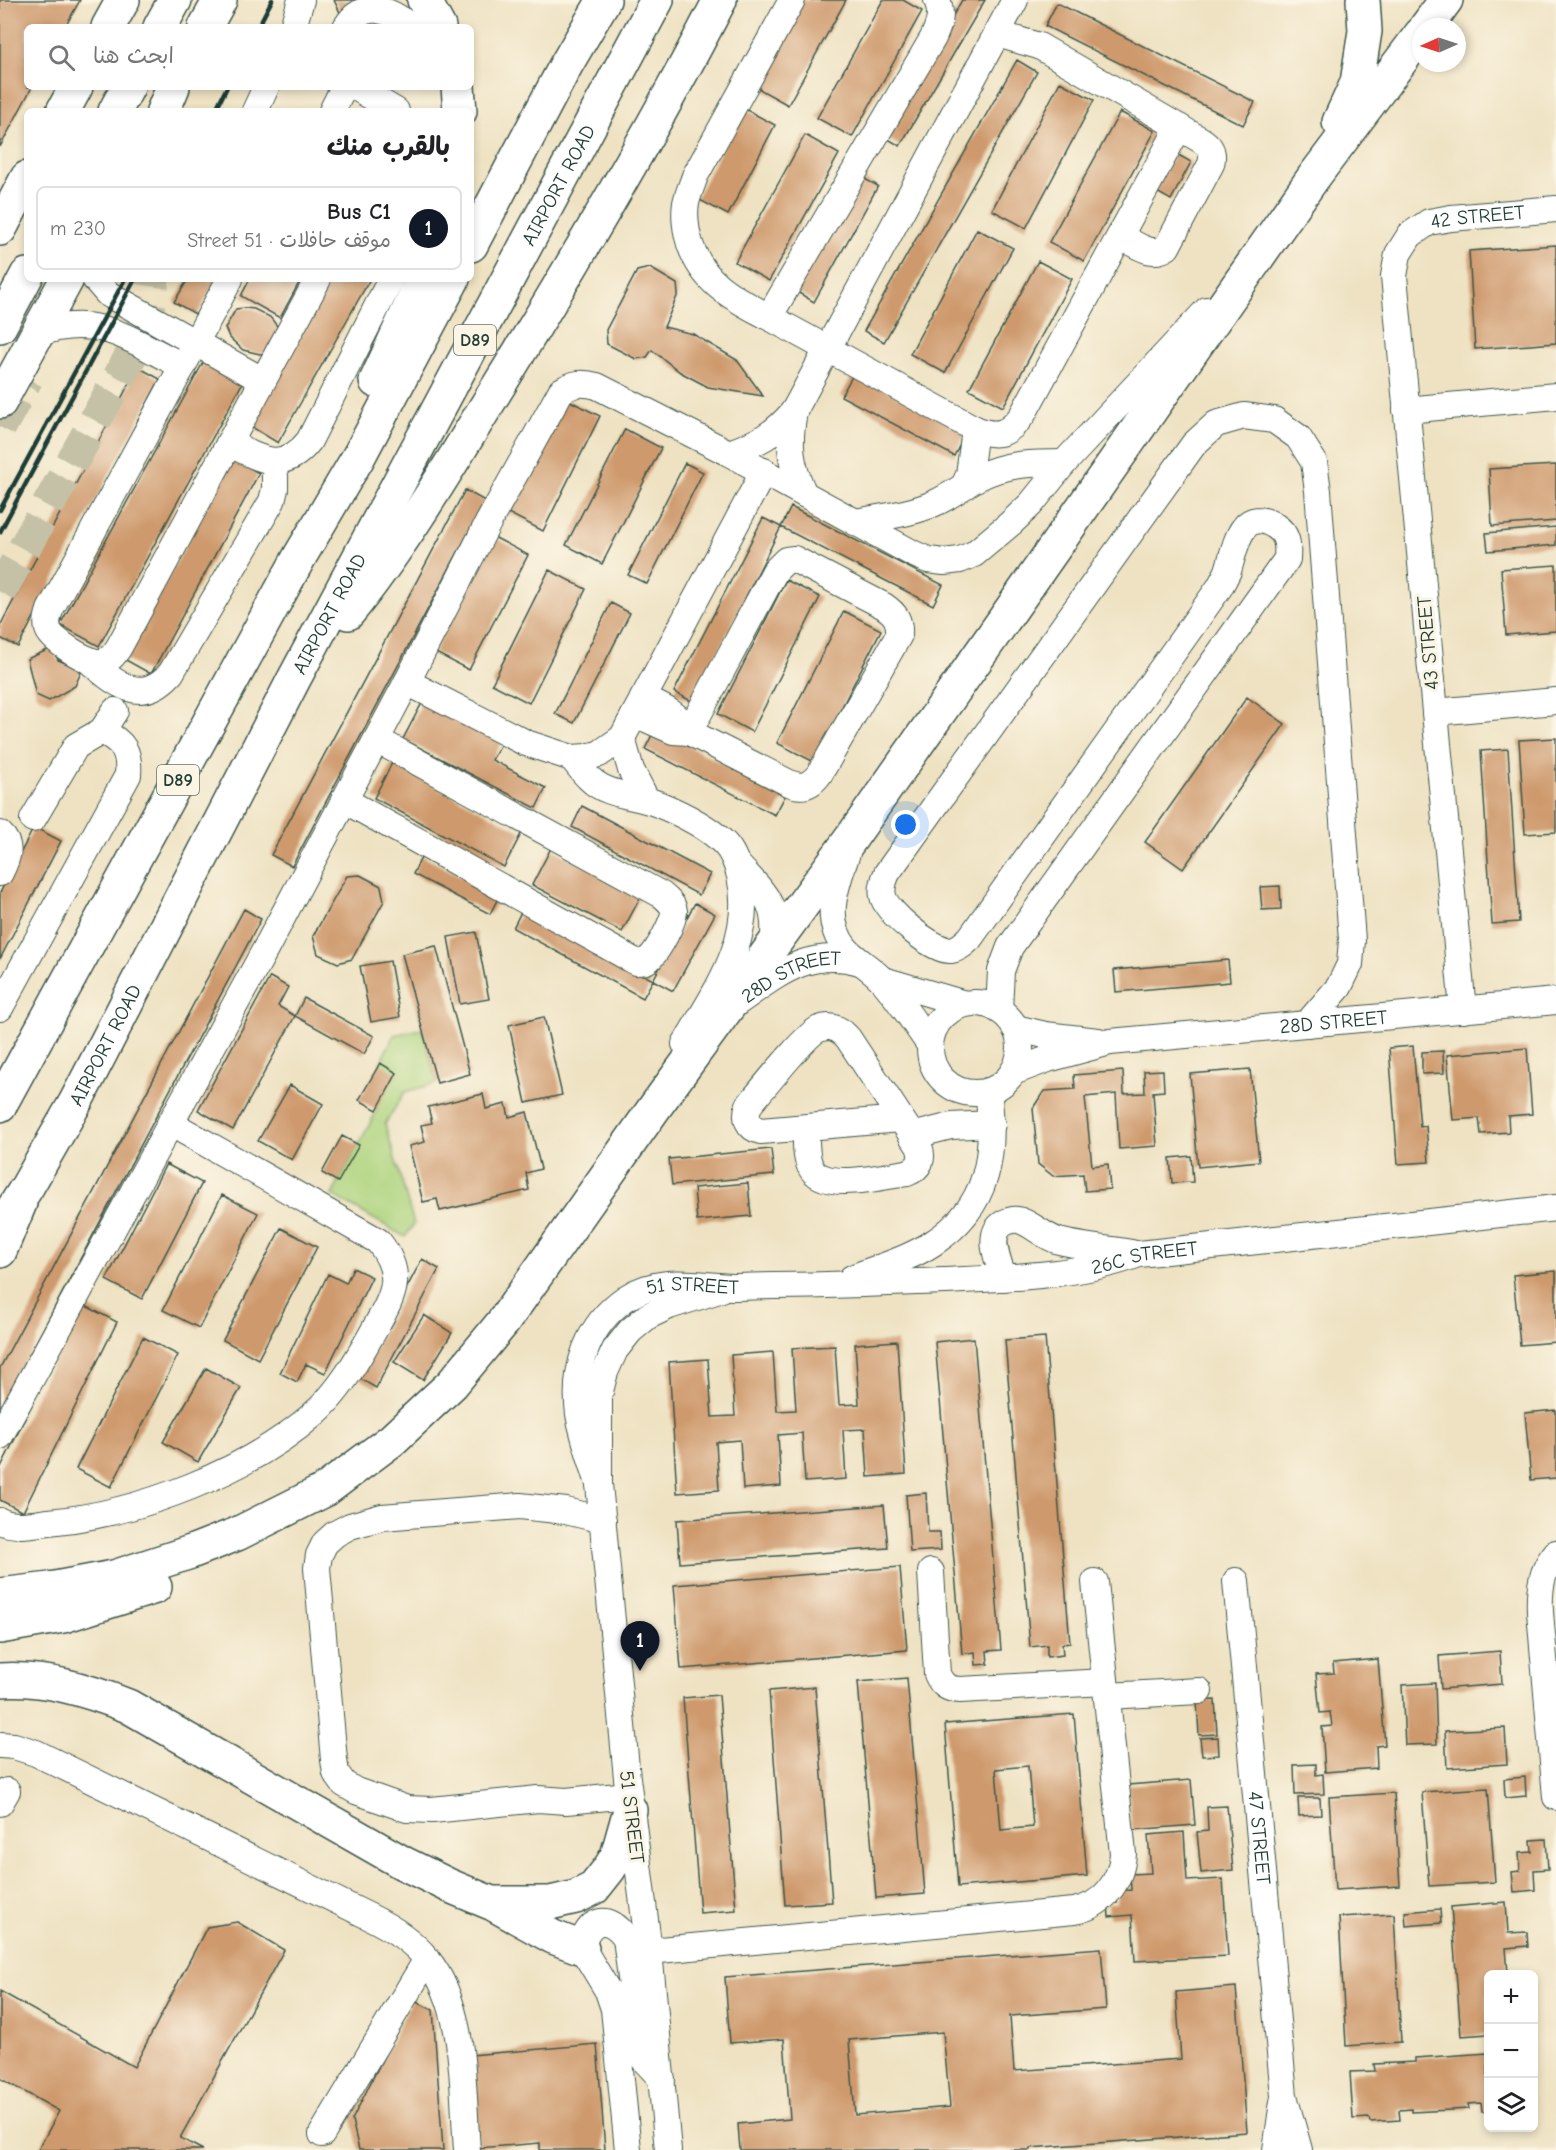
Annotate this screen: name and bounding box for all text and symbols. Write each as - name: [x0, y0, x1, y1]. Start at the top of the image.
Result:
- north arrow: [1412, 18, 1466, 72]
- search box: [24, 24, 474, 90]
- icon: search: [45, 41, 78, 74]
- text: ابحث هنا: [93, 43, 174, 69]
- street label: AIRPORT ROAD: [516, 121, 600, 249]
- text: بالقرب منك: [327, 132, 450, 162]
- text: Bus C1: [327, 199, 391, 225]
- street label: 42 STREET: [1428, 200, 1526, 233]
- text: 230 m: [50, 217, 106, 240]
- text: 1: [425, 217, 432, 240]
- text: موقف حافلات · 51 Street: [187, 229, 391, 252]
- road number: D89: [454, 325, 496, 355]
- street label: AIRPORT ROAD: [287, 549, 371, 678]
- street label: 43 STREET: [1412, 594, 1444, 691]
- road number: D89: [157, 765, 199, 795]
- your location: [891, 810, 920, 839]
- street label: 28D STREET: [737, 946, 842, 1008]
- street label: AIRPORT ROAD: [64, 980, 146, 1110]
- street label: 28D STREET: [1279, 1005, 1389, 1038]
- street label: 26C STREET: [1089, 1236, 1199, 1279]
- street label: 51 STREET: [643, 1272, 740, 1299]
- pin: 1: [620, 1622, 660, 1671]
- street label: 51 STREET: [615, 1769, 649, 1865]
- street label: 47 STREET: [1244, 1790, 1276, 1886]
- map controls: [1484, 1970, 1538, 2132]
- button: +: [1484, 1970, 1538, 2024]
- button: −: [1484, 2024, 1538, 2078]
- button: layers: [1484, 2078, 1538, 2132]

